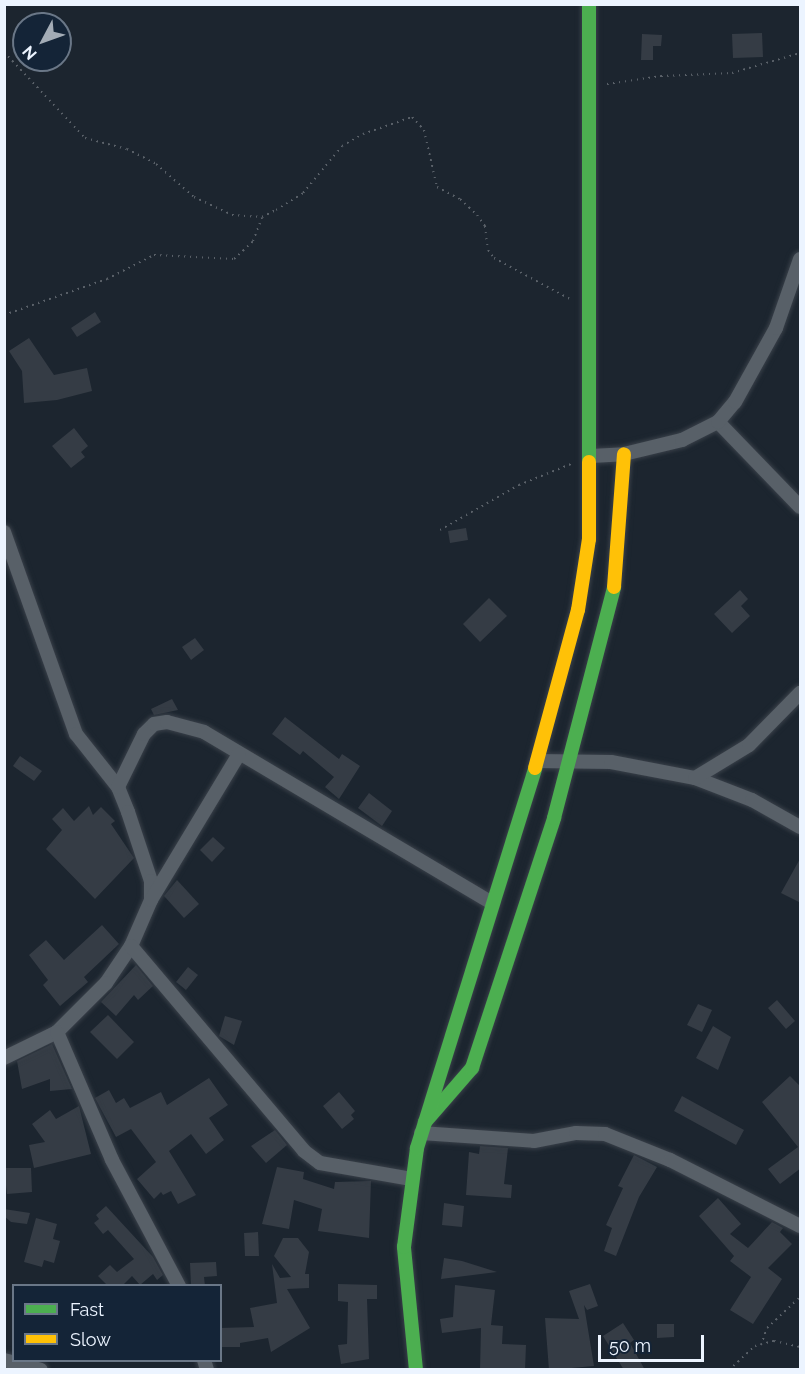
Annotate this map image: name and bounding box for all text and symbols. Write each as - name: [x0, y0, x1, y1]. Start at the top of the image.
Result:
- north arrow: [12, 12, 72, 72]
- text: N: [18, 42, 41, 64]
- legend: [12, 1284, 222, 1362]
- text: Fast: [70, 1299, 104, 1320]
- scale bar: [601, 1323, 708, 1361]
- text: Slow: [70, 1329, 111, 1350]
- text: 50 m: [609, 1335, 651, 1356]

